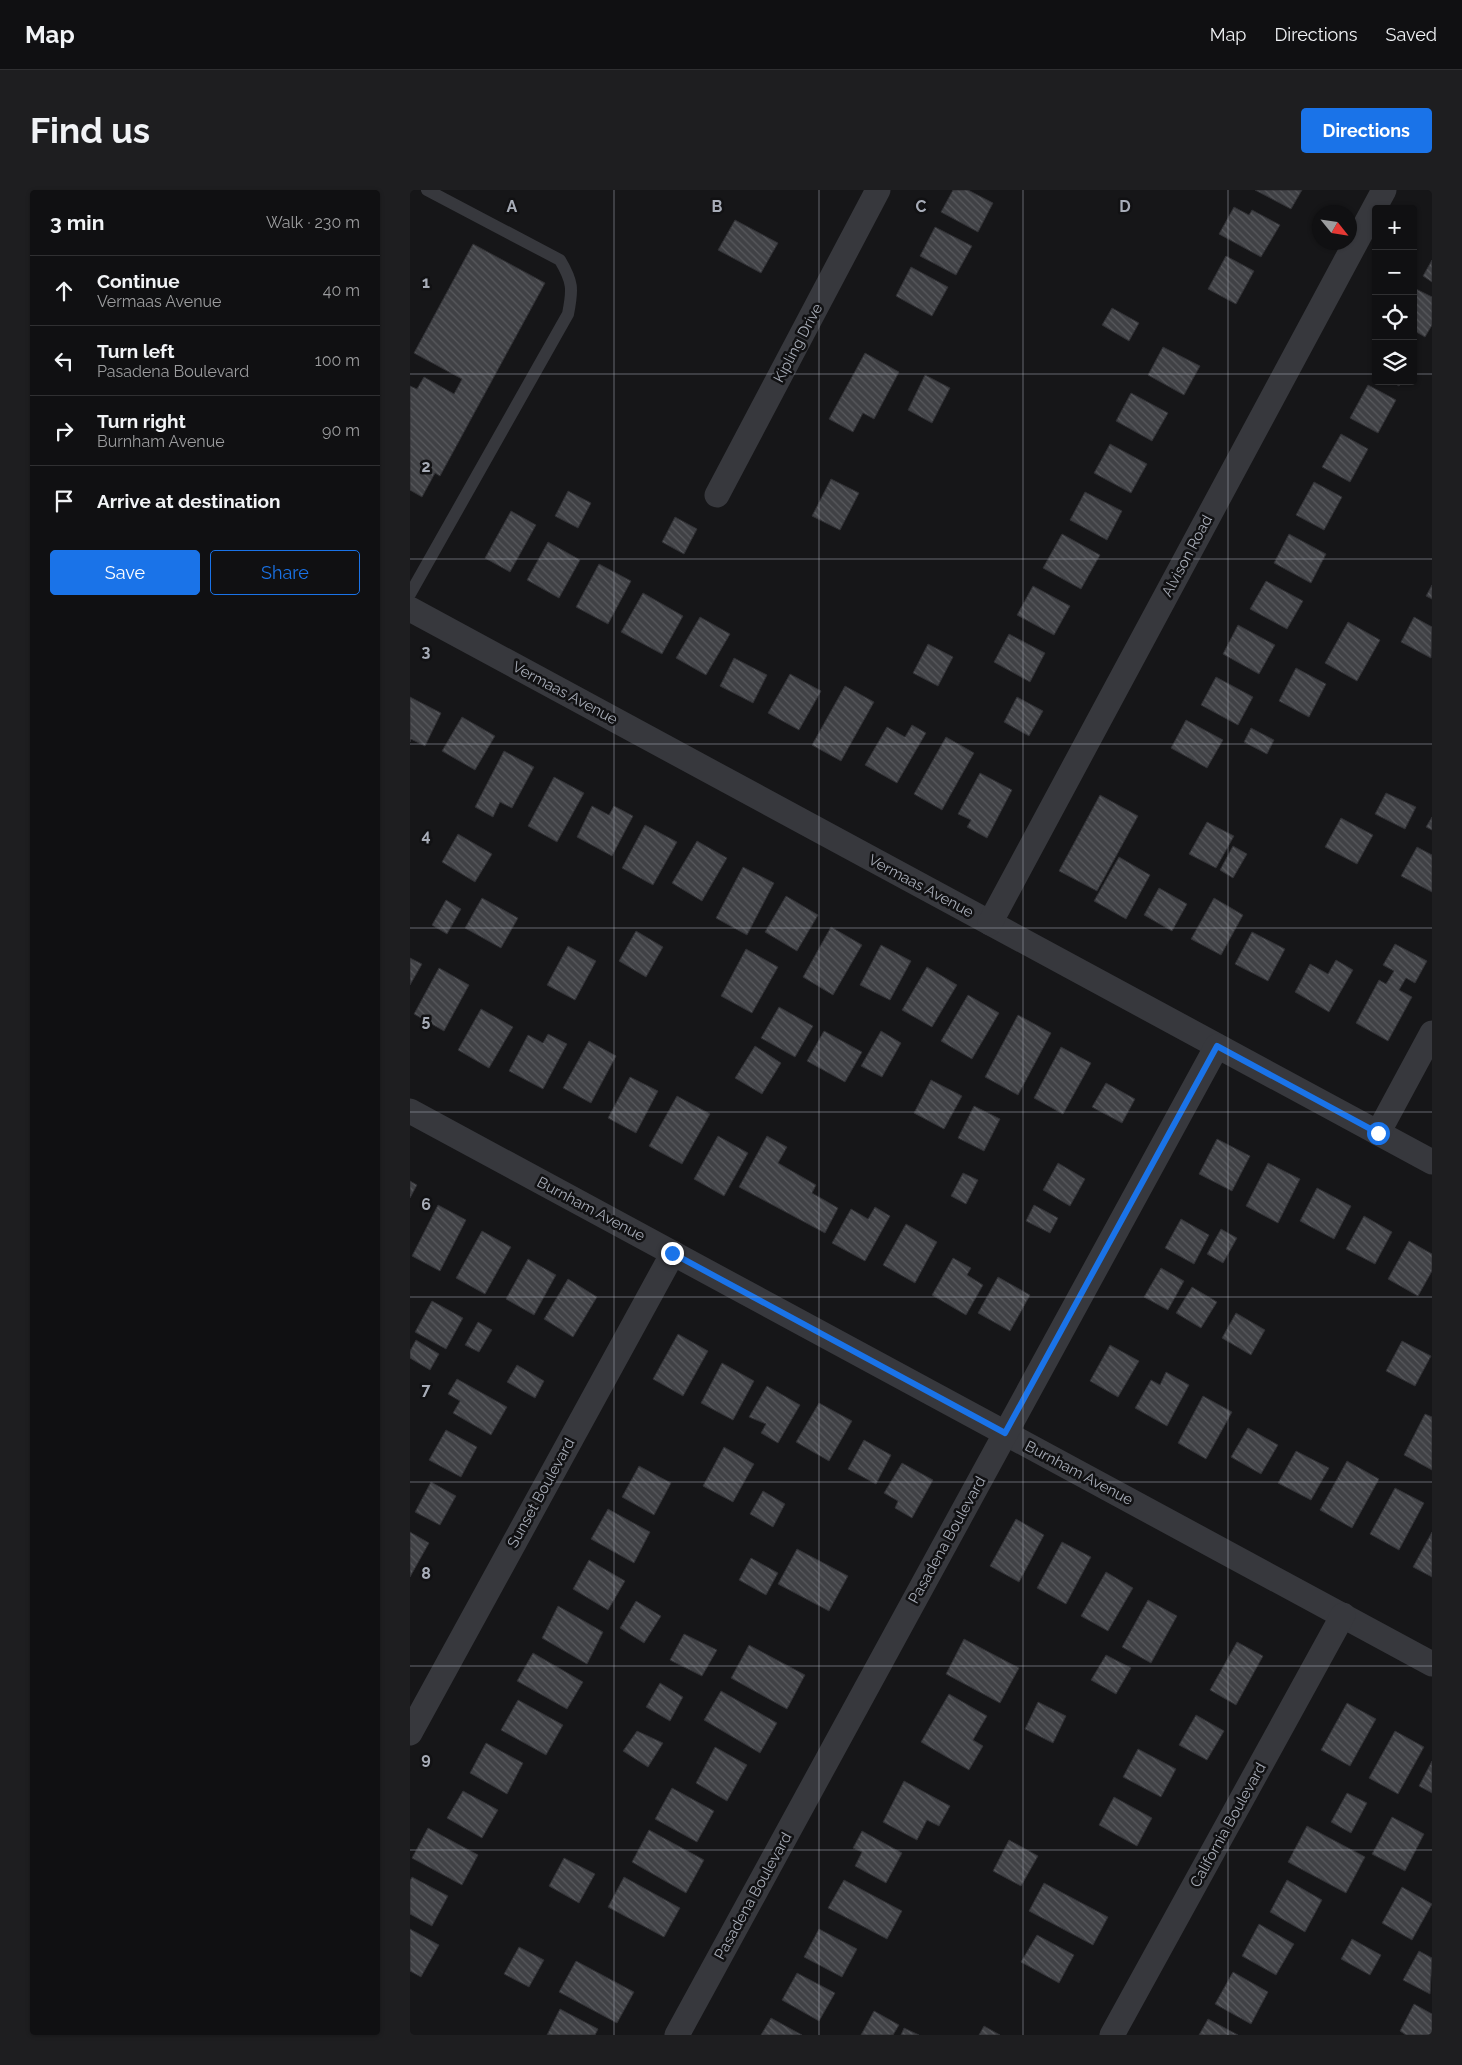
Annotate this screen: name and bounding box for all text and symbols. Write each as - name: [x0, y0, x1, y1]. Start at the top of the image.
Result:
- text: Map: [25, 20, 75, 49]
- text: Map: [1210, 24, 1246, 45]
- text: Directions: [1274, 24, 1358, 45]
- text: Saved: [1386, 24, 1437, 45]
- button: Directions: [1301, 108, 1432, 153]
- text: Find us: [30, 110, 150, 151]
- text: A: [507, 197, 518, 216]
- text: B: [712, 197, 723, 216]
- text: C: [916, 197, 927, 216]
- text: D: [1119, 197, 1131, 216]
- north arrow: [1312, 205, 1357, 250]
- map controls: [1372, 205, 1417, 385]
- button: +: [1372, 205, 1417, 250]
- text: 3 min: [50, 210, 104, 235]
- text: Walk · 230 m: [266, 213, 360, 232]
- button: −: [1372, 250, 1417, 295]
- text: Continue: [97, 270, 180, 292]
- text: 1: [422, 273, 430, 292]
- icon: ahead: [50, 277, 78, 305]
- text: 40 m: [323, 281, 360, 300]
- text: Vermaas Avenue: [97, 292, 221, 311]
- button: locate: [1372, 295, 1417, 340]
- street label: Kipling Drive: [770, 300, 826, 386]
- text: Turn left: [97, 340, 174, 362]
- button: layers: [1372, 340, 1417, 385]
- icon: left: [50, 347, 78, 375]
- text: 100 m: [315, 351, 360, 370]
- text: Pasadena Boulevard: [97, 362, 249, 381]
- text: Turn right: [97, 410, 186, 432]
- icon: right: [50, 417, 78, 445]
- text: 90 m: [322, 421, 360, 440]
- text: Burnham Avenue: [97, 432, 225, 451]
- text: 2: [421, 457, 431, 476]
- icon: arrive: [50, 487, 78, 515]
- text: Arrive at destination: [97, 490, 281, 512]
- street label: Alvison Road: [1158, 512, 1216, 600]
- button: Save: [50, 550, 200, 595]
- button: Share: [210, 550, 360, 595]
- text: 3: [422, 642, 431, 661]
- street label: Vermaas Avenue: [509, 658, 621, 728]
- text: 4: [421, 826, 431, 845]
- street label: Vermaas Avenue: [865, 851, 977, 921]
- text: 5: [422, 1011, 431, 1030]
- route start: [1367, 1122, 1390, 1145]
- street label: Burnham Avenue: [534, 1173, 648, 1245]
- text: 6: [421, 1195, 431, 1214]
- route end: [661, 1242, 684, 1265]
- text: 7: [422, 1380, 431, 1399]
- street label: Sunset Boulevard: [503, 1435, 579, 1551]
- street label: Burnham Avenue: [1022, 1437, 1136, 1509]
- street label: Pasadena Boulevard: [905, 1473, 989, 1607]
- text: 8: [421, 1564, 431, 1583]
- text: 9: [421, 1749, 431, 1768]
- street label: California Boulevard: [1186, 1760, 1270, 1890]
- street label: Pasadena Boulevard: [711, 1829, 795, 1963]

